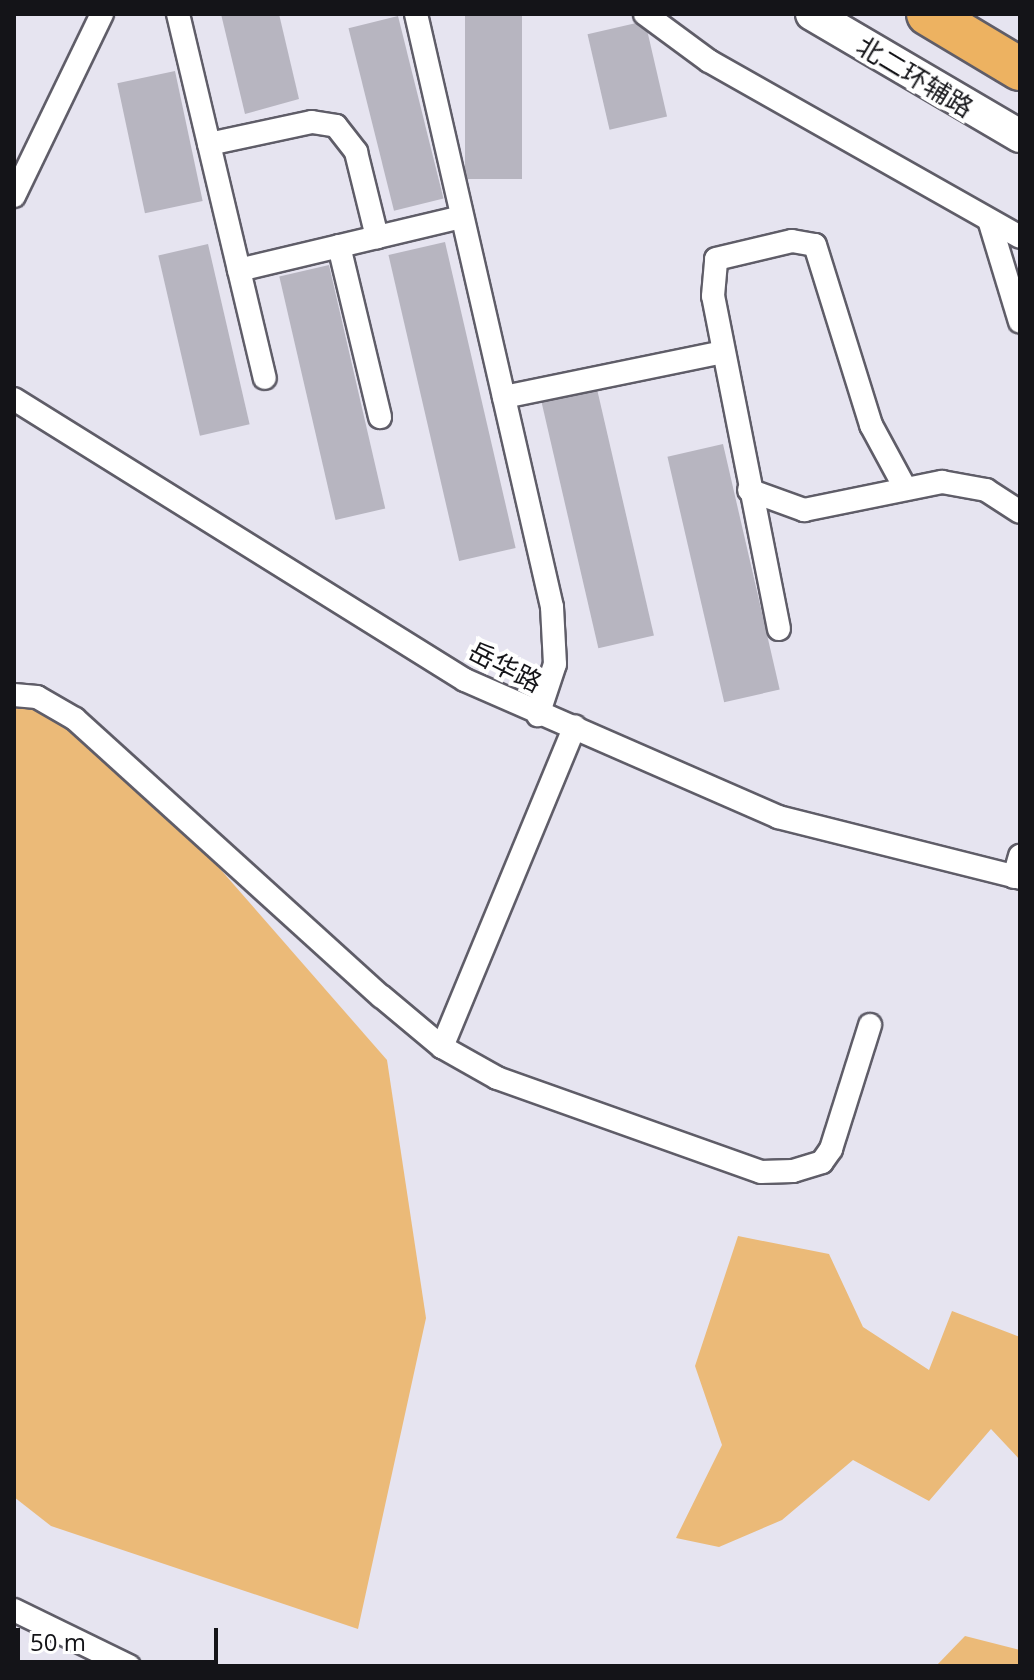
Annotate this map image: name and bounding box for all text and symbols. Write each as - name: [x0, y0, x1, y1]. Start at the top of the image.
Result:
- street label: 北二环辅路: [851, 30, 979, 124]
- street label: 岳华路: [463, 635, 547, 699]
- scale bar: [20, 1612, 222, 1662]
- text: 50 m: [30, 1625, 86, 1658]

